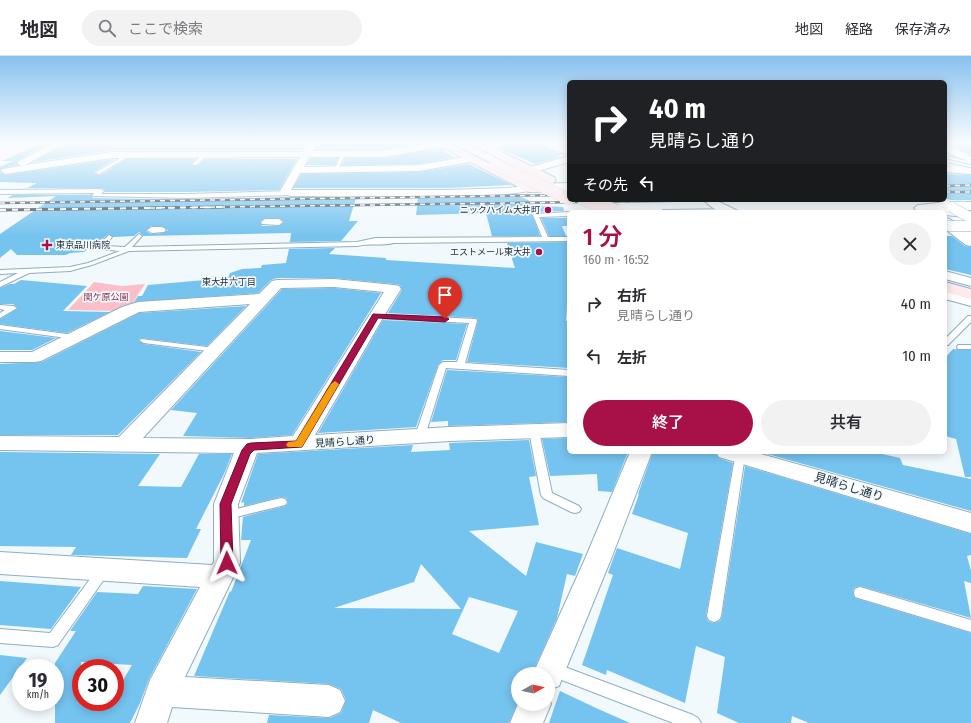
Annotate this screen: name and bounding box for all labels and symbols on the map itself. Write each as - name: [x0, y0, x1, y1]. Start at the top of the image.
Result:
- place label: ニックハイム大井町: [460, 205, 540, 215]
- marker: ニックハイム大井町: [543, 205, 553, 215]
- marker: 東京品川病院: [41, 239, 53, 251]
- place label: 東京品川病院: [56, 240, 110, 250]
- place label: エストメール東大井: [450, 247, 531, 257]
- marker: エストメール東大井: [534, 247, 544, 257]
- district label: 東大井六丁目: [202, 277, 256, 287]
- pin: [428, 278, 462, 319]
- park label: 関ケ原公園: [83, 292, 129, 302]
- street label: 見晴らし通り: [315, 434, 375, 450]
- street label: 見晴らし通り: [813, 470, 885, 504]
- position arrow: [206, 542, 248, 584]
- speed limit sign: 30: [72, 659, 124, 711]
- north arrow: [511, 667, 555, 711]

